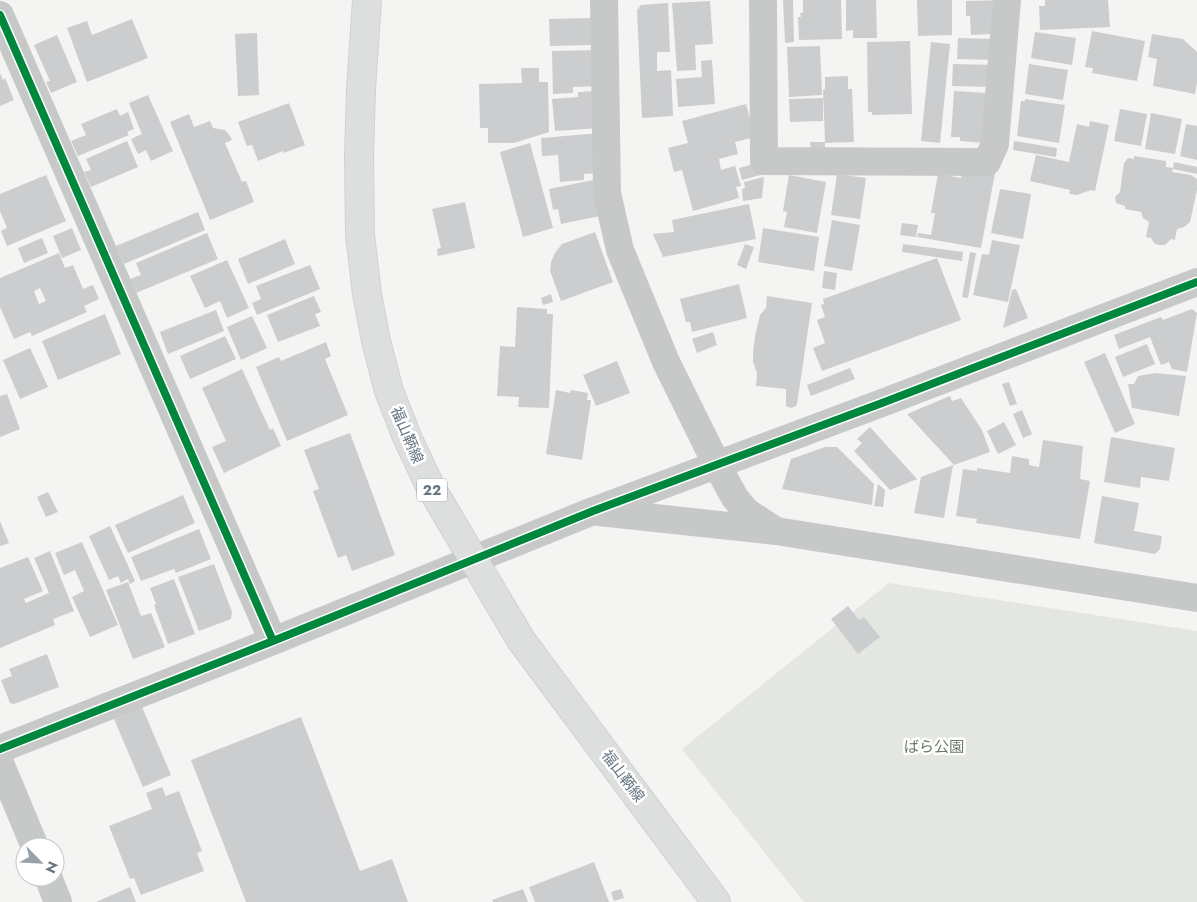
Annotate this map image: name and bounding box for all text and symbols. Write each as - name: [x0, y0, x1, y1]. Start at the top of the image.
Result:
- street label: 福山鞆線: [385, 403, 429, 467]
- road number: 22: [417, 478, 447, 502]
- park label: ばら公園: [904, 736, 964, 758]
- street label: 福山鞆線: [596, 745, 650, 807]
- north arrow: [15, 837, 65, 887]
- text: N: [40, 858, 63, 876]

